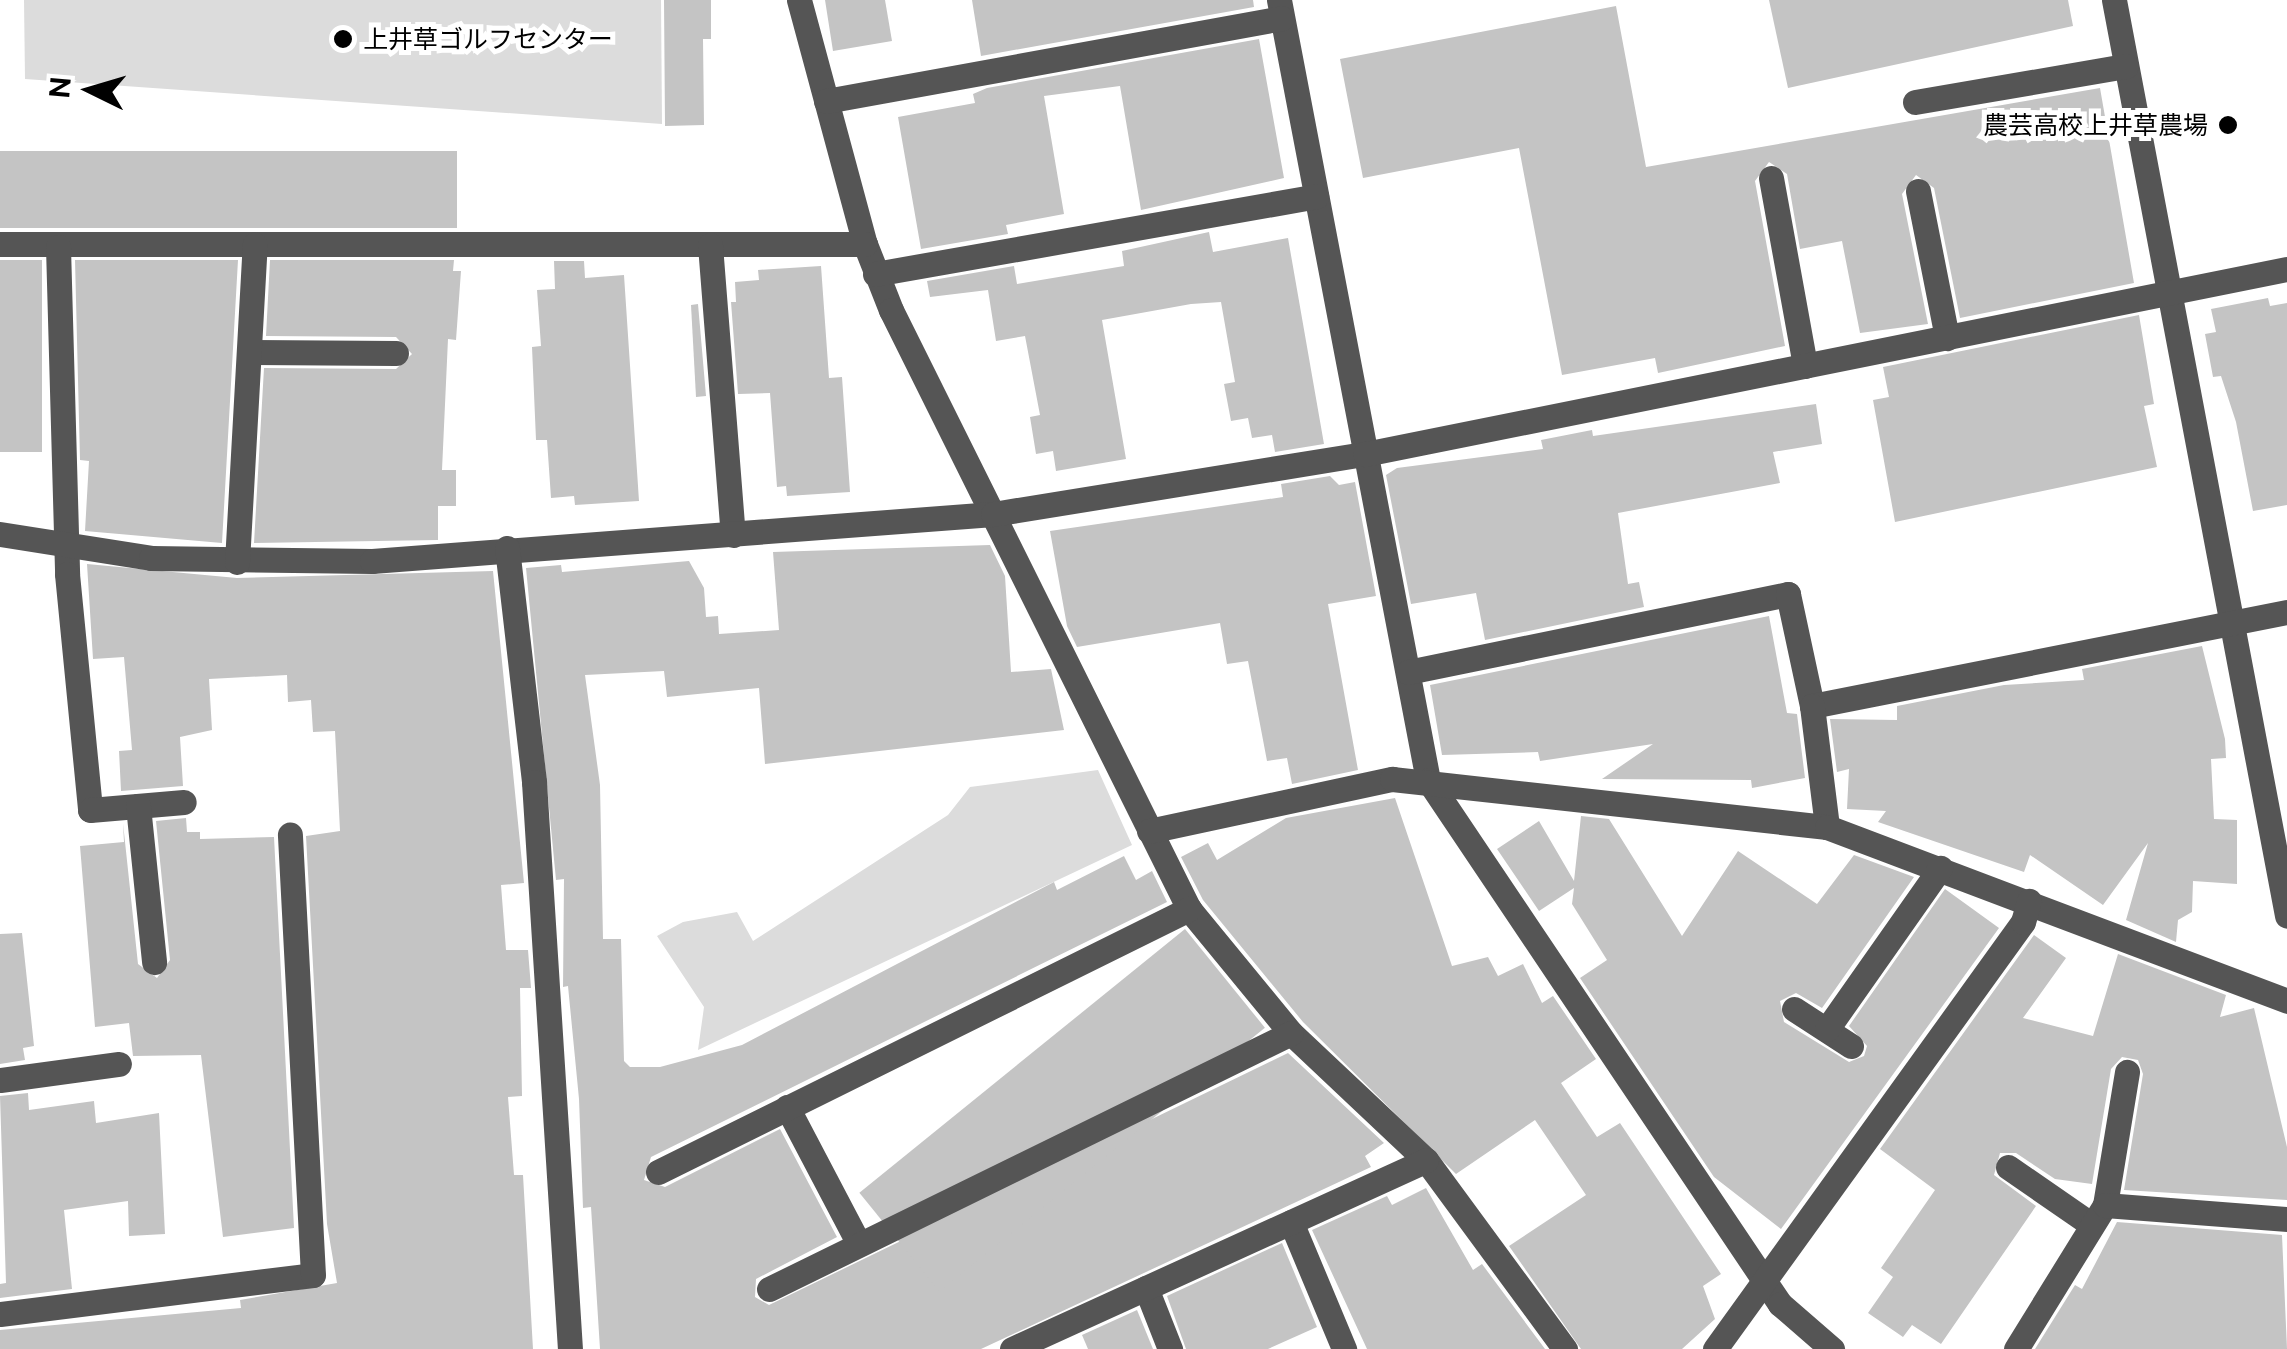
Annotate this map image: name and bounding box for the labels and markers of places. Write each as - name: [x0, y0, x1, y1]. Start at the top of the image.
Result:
- place label: 上井草ゴルフセンター: [363, 24, 613, 54]
- marker: 上井草ゴルフセンター: [332, 28, 354, 50]
- place label: 農芸高校上井草農場: [1983, 110, 2208, 140]
- marker: 農芸高校上井草農場: [2217, 114, 2239, 136]

